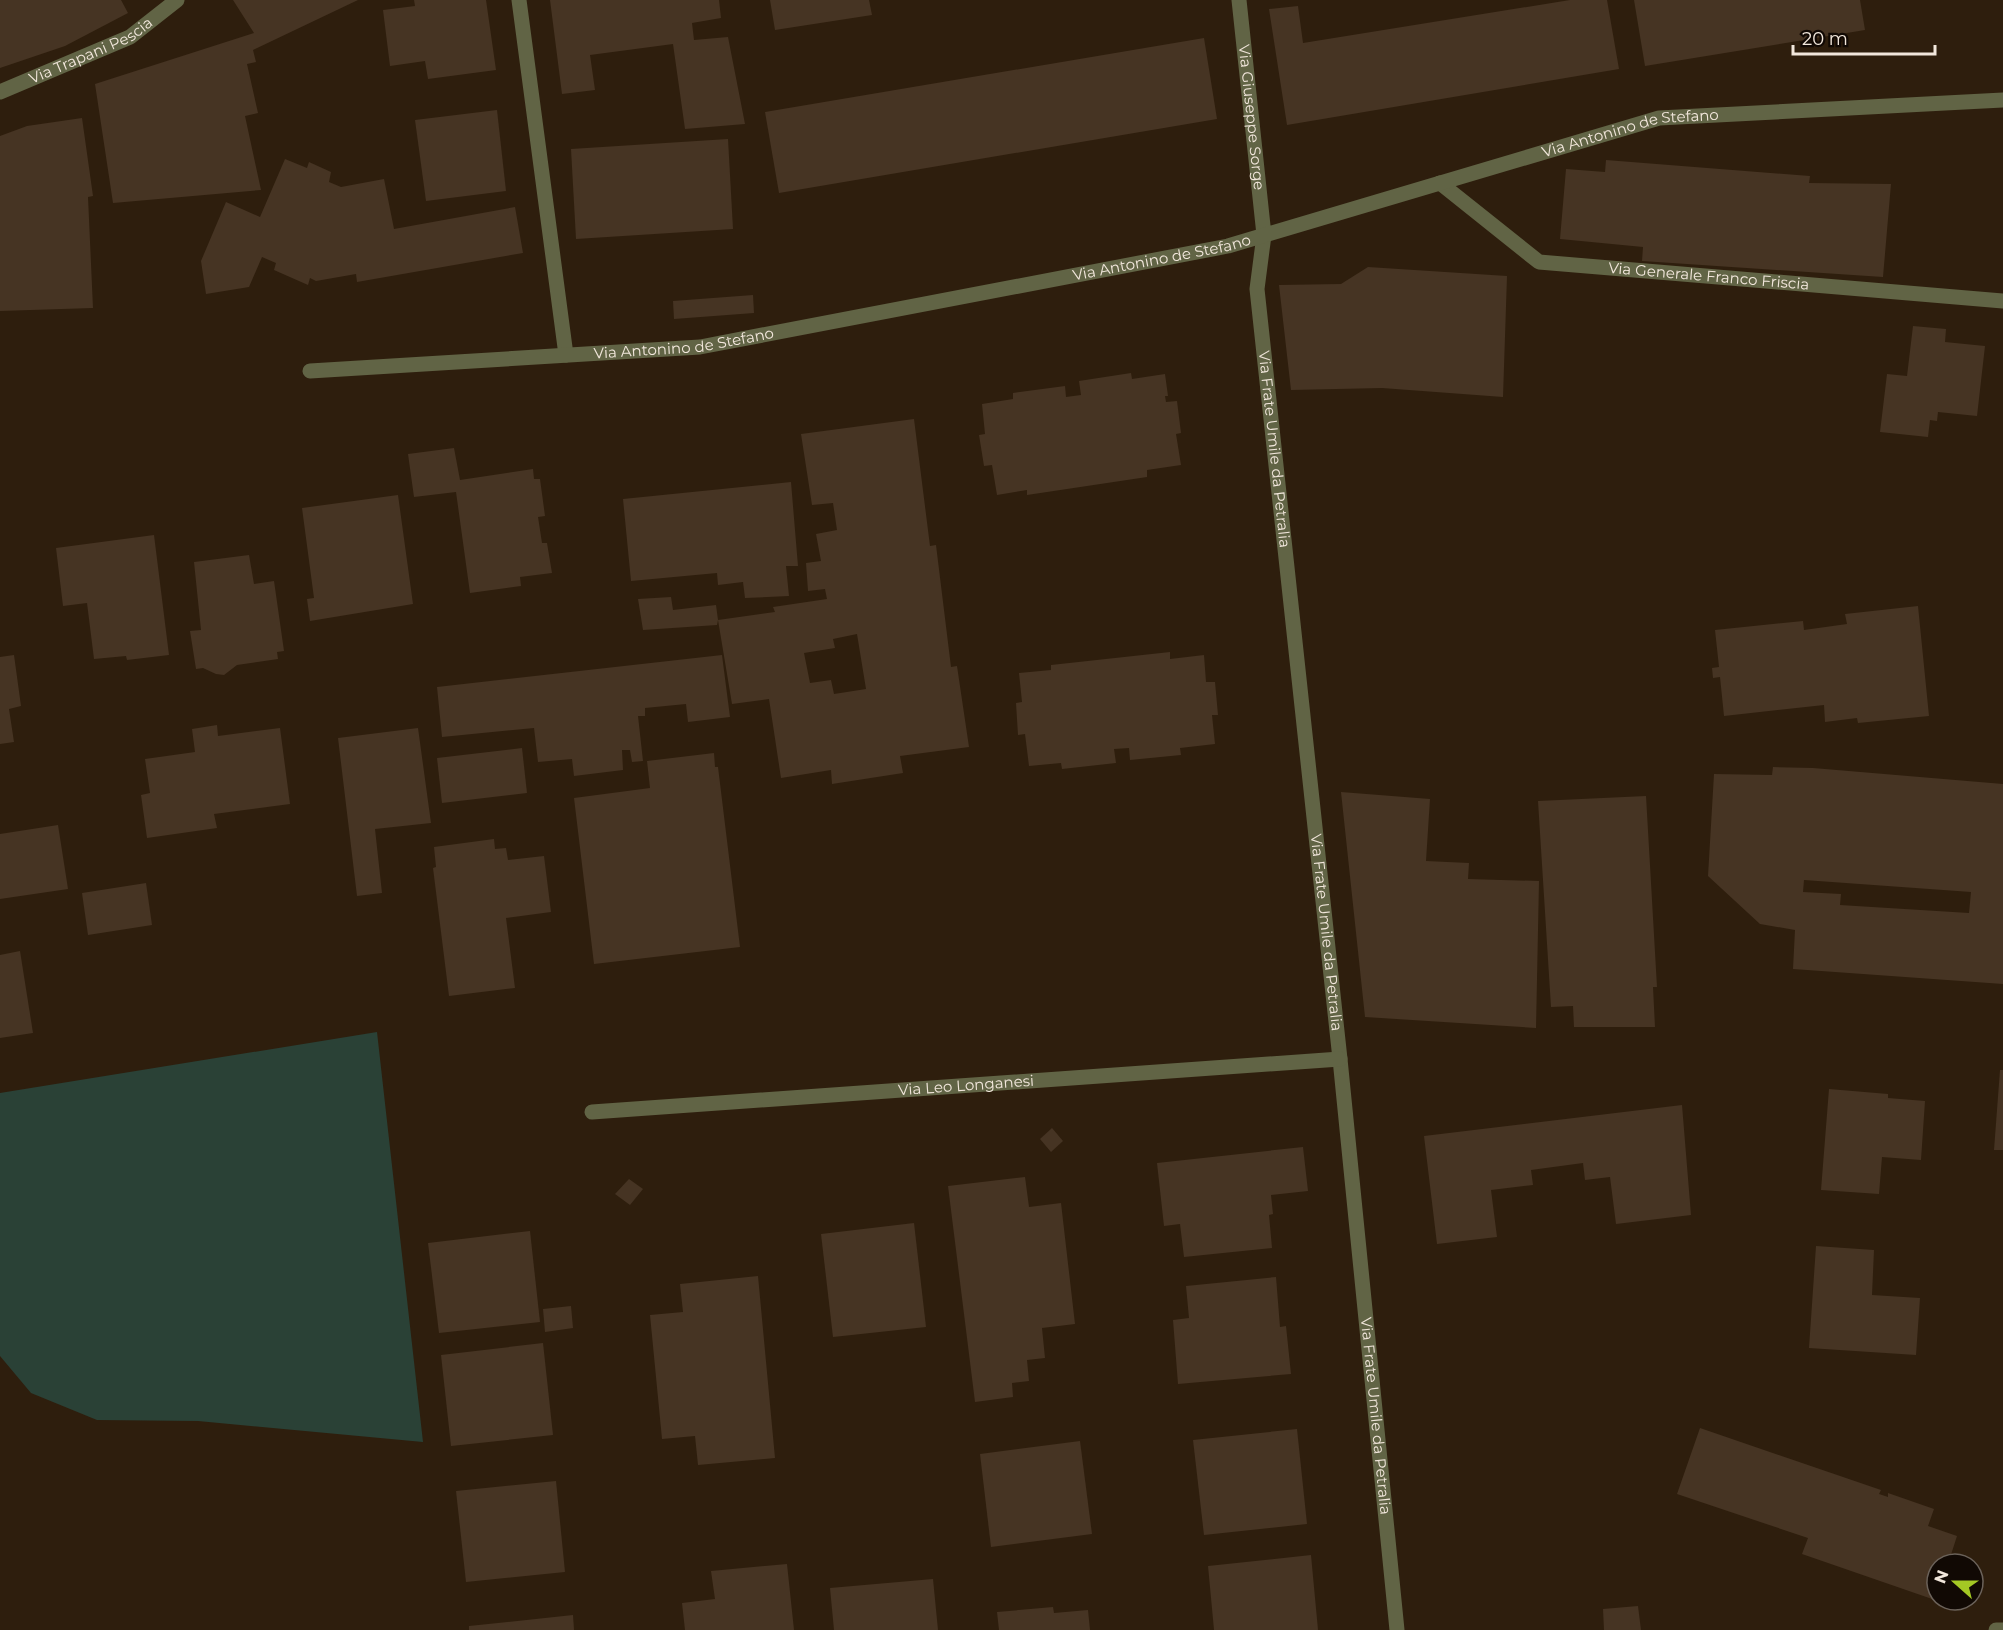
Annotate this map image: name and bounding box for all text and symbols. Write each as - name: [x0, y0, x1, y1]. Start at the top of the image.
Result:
- street label: Via Trapani Pescia: [26, 13, 156, 88]
- scale bar: [1793, 18, 1936, 56]
- text: 20 m: [1802, 28, 1848, 50]
- street label: Via Giuseppe Sorge: [1235, 44, 1269, 191]
- street label: Via Antonino de Stefano: [1540, 105, 1719, 161]
- street label: Via Antonino de Stefano: [1071, 230, 1253, 285]
- street label: Via Generale Franco Friscia: [1608, 258, 1810, 294]
- street label: Via Antonino de Stefano: [593, 323, 775, 363]
- street label: Via Frate Umile da Petralia: [1255, 350, 1295, 549]
- street label: Via Frate Umile da Petralia: [1307, 833, 1347, 1032]
- street label: Via Leo Longanesi: [897, 1071, 1035, 1099]
- street label: Via Frate Umile da Petralia: [1357, 1316, 1395, 1516]
- north arrow: [1925, 1552, 1985, 1612]
- text: N: [1930, 1567, 1953, 1586]

